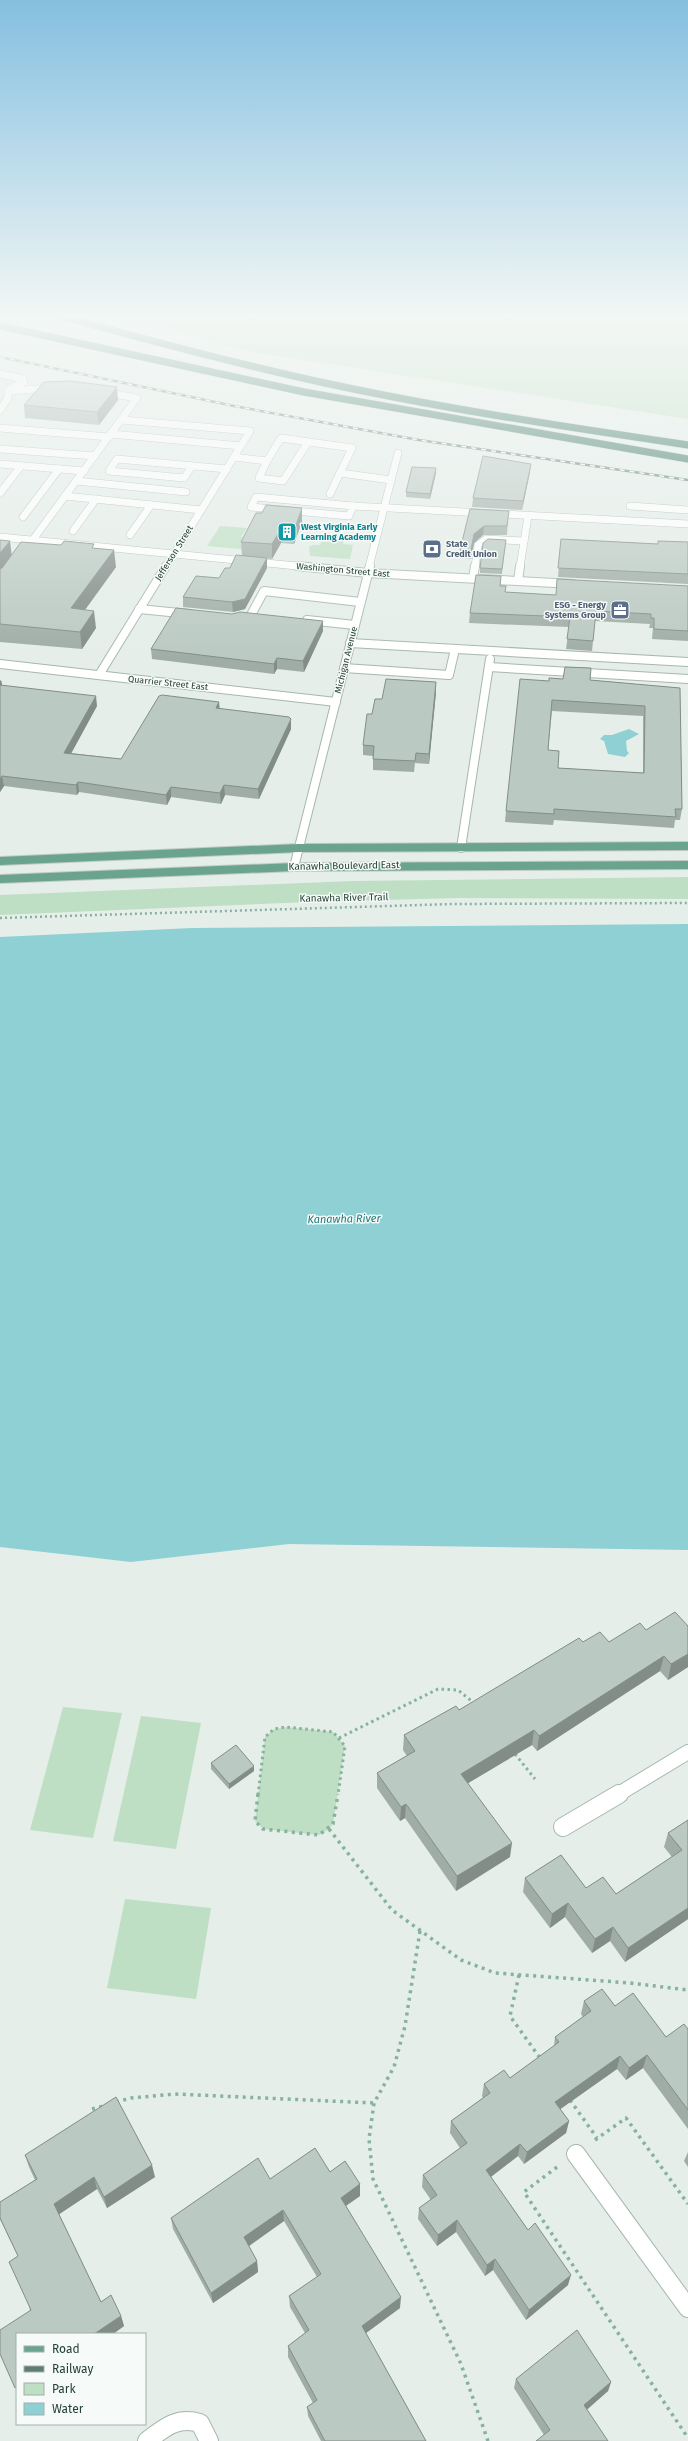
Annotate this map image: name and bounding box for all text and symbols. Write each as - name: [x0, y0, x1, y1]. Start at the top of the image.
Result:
- building icon: West Virginia Early Learning Academy: [276, 521, 298, 543]
- place label: West Virginia Early Learning Academy: [301, 522, 378, 542]
- street label: Jefferson Street: [153, 523, 195, 583]
- bank icon: State Credit Union: [421, 538, 443, 560]
- place label: State Credit Union: [446, 539, 497, 559]
- street label: Washington Street East: [296, 561, 391, 579]
- office icon: ESG - Energy Systems Group: [609, 599, 631, 621]
- place label: ESG - Energy Systems Group: [545, 600, 607, 620]
- street label: Michigan Avenue: [333, 625, 359, 694]
- street label: Quarrier Street East: [128, 674, 209, 692]
- street label: Kanawha Boulevard East: [288, 859, 400, 873]
- street label: Kanawha River Trail: [299, 891, 389, 905]
- water label: Kanawha River: [307, 1212, 382, 1226]
- legend: [16, 2333, 146, 2425]
- text: Road: [52, 2342, 80, 2356]
- text: Railway: [52, 2362, 93, 2376]
- text: Park: [52, 2382, 76, 2396]
- text: Water: [52, 2402, 84, 2416]

